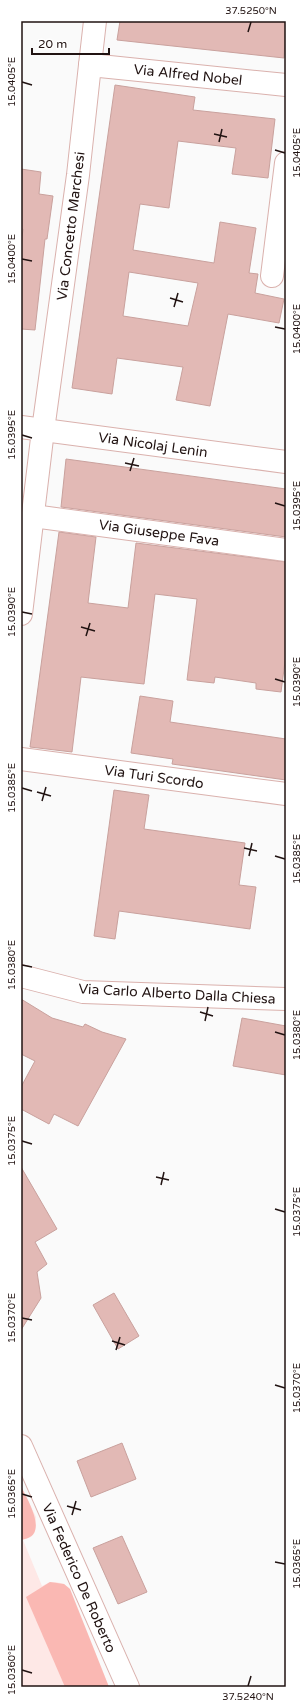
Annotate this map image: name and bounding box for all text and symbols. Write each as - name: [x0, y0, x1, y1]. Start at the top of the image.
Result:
- text: 37.5250°N: [225, 5, 277, 17]
- scale bar: [32, 30, 109, 56]
- text: 20 m: [38, 37, 67, 51]
- text: 15.0405°E: [6, 57, 18, 107]
- street label: Via Alfred Nobel: [133, 61, 243, 89]
- text: 15.0405°E: [291, 128, 303, 178]
- street label: Via Concetto Marchesi: [53, 151, 89, 301]
- text: 15.0400°E: [6, 234, 18, 284]
- text: 15.0400°E: [291, 304, 303, 354]
- text: 15.0395°E: [6, 410, 18, 460]
- street label: Via Nicolaj Lenin: [97, 429, 209, 461]
- text: 15.0395°E: [291, 481, 303, 531]
- street label: Via Giuseppe Fava: [98, 516, 220, 550]
- text: 15.0390°E: [6, 587, 18, 637]
- text: 15.0390°E: [291, 657, 303, 707]
- street label: Via Turi Scordo: [103, 762, 205, 792]
- text: 15.0385°E: [6, 763, 18, 813]
- text: 15.0385°E: [291, 834, 303, 884]
- text: 15.0380°E: [6, 940, 18, 990]
- street label: Via Carlo Alberto Dalla Chiesa: [78, 980, 276, 1008]
- text: 15.0380°E: [291, 1010, 303, 1060]
- text: 15.0375°E: [6, 1116, 18, 1166]
- text: 15.0375°E: [291, 1187, 303, 1237]
- text: 15.0370°E: [6, 1293, 18, 1343]
- text: 15.0370°E: [291, 1363, 303, 1413]
- text: 15.0365°E: [6, 1469, 18, 1519]
- street label: Via Federico De Roberto: [38, 1501, 120, 1655]
- text: 15.0365°E: [291, 1539, 303, 1589]
- text: 15.0360°E: [6, 1645, 18, 1695]
- text: 37.5240°N: [222, 1691, 274, 1703]

